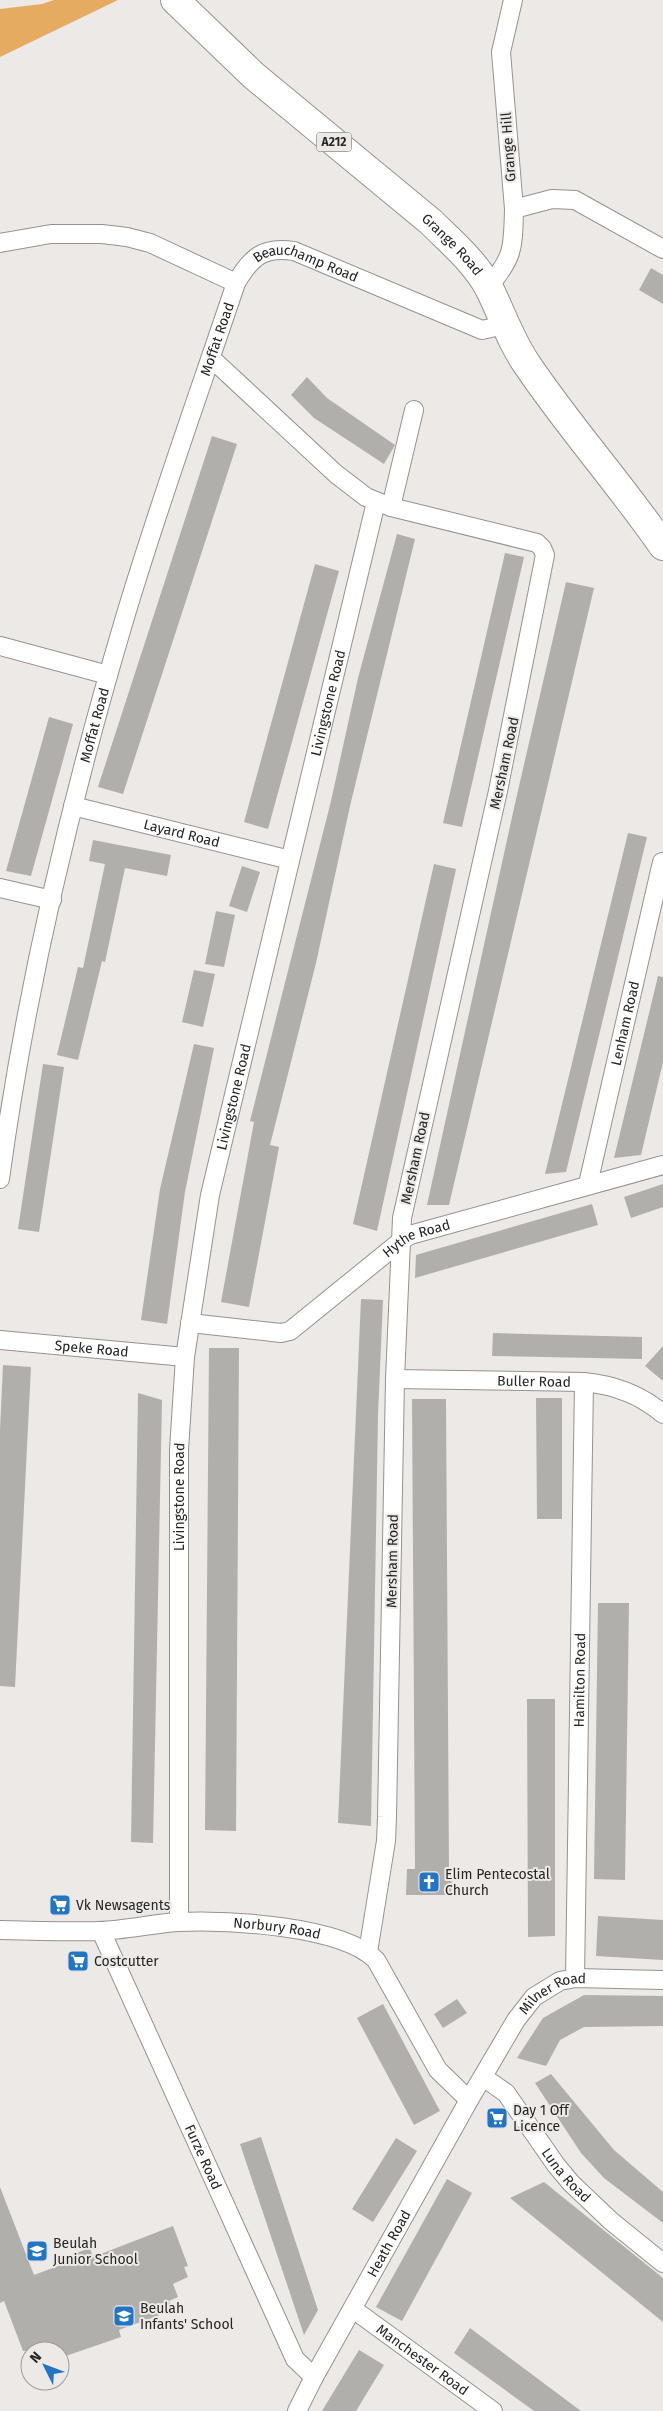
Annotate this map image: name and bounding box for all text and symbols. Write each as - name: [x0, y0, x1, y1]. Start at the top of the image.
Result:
- street label: Grange Hill: [498, 112, 519, 182]
- road number: A212: [316, 132, 352, 152]
- street label: Grange Road: [418, 210, 486, 279]
- street label: Beauchamp Road: [250, 242, 361, 286]
- street label: Moffat Road: [197, 300, 238, 378]
- street label: Livingstone Road: [307, 648, 349, 758]
- street label: Moffat Road: [77, 686, 113, 764]
- street label: Mersham Road: [486, 715, 523, 811]
- street label: Layard Road: [142, 816, 221, 851]
- street label: Lenham Road: [607, 979, 643, 1067]
- street label: Livingstone Road: [213, 1042, 255, 1152]
- street label: Mersham Road: [397, 1110, 434, 1206]
- street label: Hythe Road: [379, 1216, 452, 1261]
- street label: Speke Road: [54, 1337, 129, 1361]
- street label: Buller Road: [497, 1373, 571, 1391]
- street label: Livingstone Road: [171, 1442, 188, 1551]
- street label: Mersham Road: [383, 1514, 402, 1608]
- street label: Hamilton Road: [571, 1633, 589, 1727]
- place label: Elim Pentecostal Church: [445, 1866, 550, 1899]
- church icon: Elim Pentecostal Church: [417, 1870, 441, 1894]
- supermarket icon: Vk Newsagents: [48, 1893, 72, 1917]
- place label: Vk Newsagents: [76, 1897, 171, 1914]
- street label: Norbury Road: [233, 1915, 322, 1943]
- supermarket icon: Costcutter: [66, 1949, 90, 1973]
- place label: Costcutter: [94, 1953, 159, 1970]
- street label: Milner Road: [516, 1970, 586, 2018]
- place label: Day 1 Off Licence: [513, 2102, 570, 2135]
- supermarket icon: Day 1 Off Licence: [485, 2106, 509, 2130]
- street label: Furze Road: [181, 2122, 225, 2192]
- street label: Luna Road: [538, 2145, 594, 2206]
- street label: Heath Road: [364, 2207, 415, 2280]
- place label: Beulah Junior School: [53, 2235, 138, 2268]
- school or university icon: Beulah Junior School: [25, 2239, 49, 2263]
- place label: Beulah Infants' School: [140, 2300, 234, 2333]
- school or university icon: Beulah Infants' School: [112, 2304, 136, 2328]
- street label: Manchester Road: [373, 2321, 472, 2399]
- north arrow: [20, 2341, 70, 2391]
- text: N: [26, 2348, 45, 2367]

